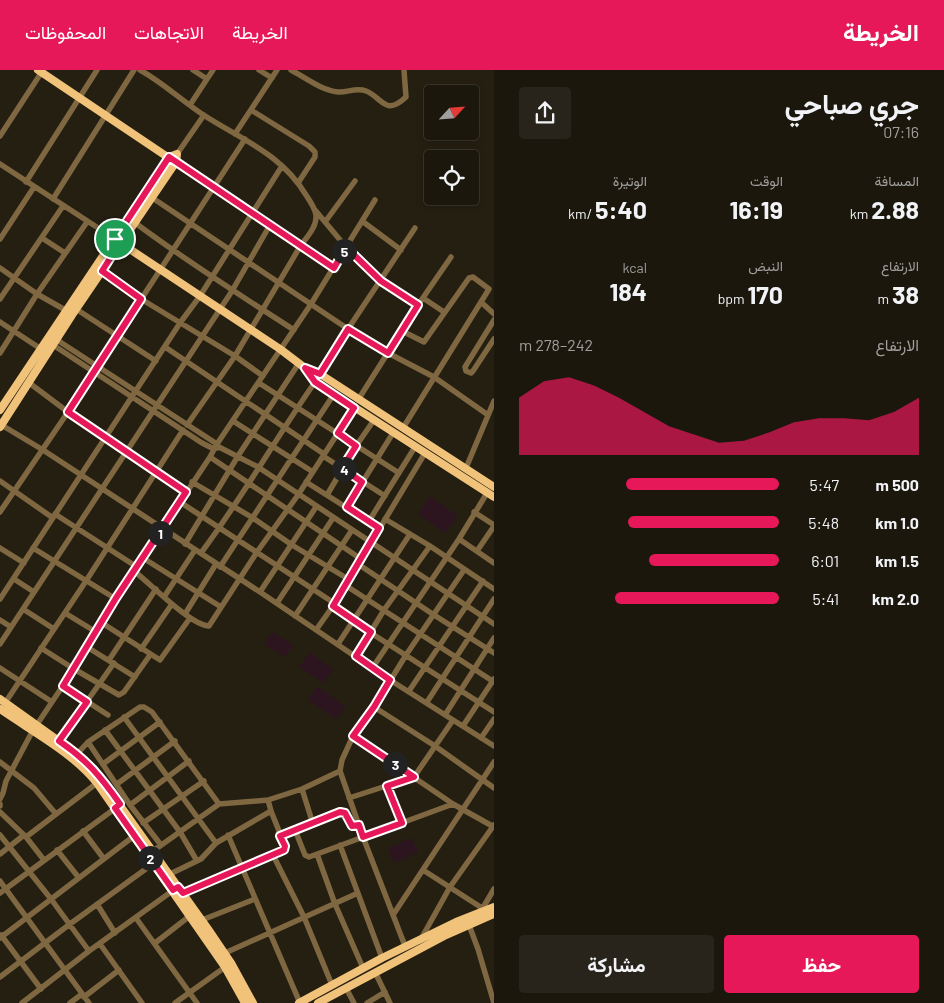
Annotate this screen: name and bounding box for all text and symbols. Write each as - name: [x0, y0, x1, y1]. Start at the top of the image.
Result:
- text: الخريطة: [843, 17, 919, 46]
- text: المحفوظات: [25, 21, 106, 43]
- text: الاتجاهات: [134, 21, 204, 43]
- text: الخريطة: [232, 21, 288, 43]
- north arrow: [424, 85, 479, 140]
- map controls: [424, 85, 479, 205]
- text: جري صباحي: [784, 86, 919, 120]
- button: share: [519, 87, 571, 139]
- text: 07:16: [883, 122, 919, 141]
- button: locate: [424, 150, 479, 205]
- text: الوتيرة: [613, 172, 647, 189]
- text: الوقت: [750, 172, 783, 189]
- text: المسافة: [875, 172, 919, 189]
- text: 5:40: [595, 194, 647, 224]
- text: 16:19: [729, 194, 783, 224]
- text: 2.88: [871, 194, 919, 224]
- text: /km: [568, 205, 595, 222]
- text: km: [850, 205, 871, 222]
- pin: [94, 218, 136, 260]
- icon: arrive: [101, 225, 129, 253]
- pin: 5: [332, 238, 356, 264]
- text: 5: [341, 243, 348, 260]
- text: النبض: [748, 257, 783, 274]
- text: الارتفاع: [881, 257, 919, 274]
- text: kcal: [623, 259, 647, 276]
- text: 184: [609, 276, 647, 306]
- text: 170: [747, 279, 783, 309]
- text: 38: [892, 279, 919, 309]
- text: bpm: [718, 290, 747, 307]
- text: m: [878, 290, 892, 307]
- text: 242–278 m: [519, 335, 593, 354]
- text: الارتفاع: [876, 335, 919, 354]
- pin: 4: [332, 456, 356, 482]
- text: 4: [340, 461, 349, 478]
- text: 5:47: [809, 475, 839, 494]
- text: 500 m: [876, 475, 919, 494]
- text: 5:48: [808, 513, 839, 532]
- text: 1.0 km: [875, 513, 919, 532]
- pin: 1: [148, 520, 172, 546]
- text: 1: [158, 525, 163, 542]
- text: 6:01: [811, 551, 839, 570]
- text: 1.5 km: [875, 551, 919, 570]
- text: 5:41: [812, 589, 839, 608]
- text: 2.0 km: [872, 589, 919, 608]
- pin: 3: [382, 752, 408, 776]
- text: 3: [392, 756, 399, 773]
- pin: 2: [138, 846, 162, 870]
- text: 2: [147, 850, 154, 867]
- button: مشاركة: [519, 935, 714, 993]
- button: حفظ: [724, 935, 919, 993]

